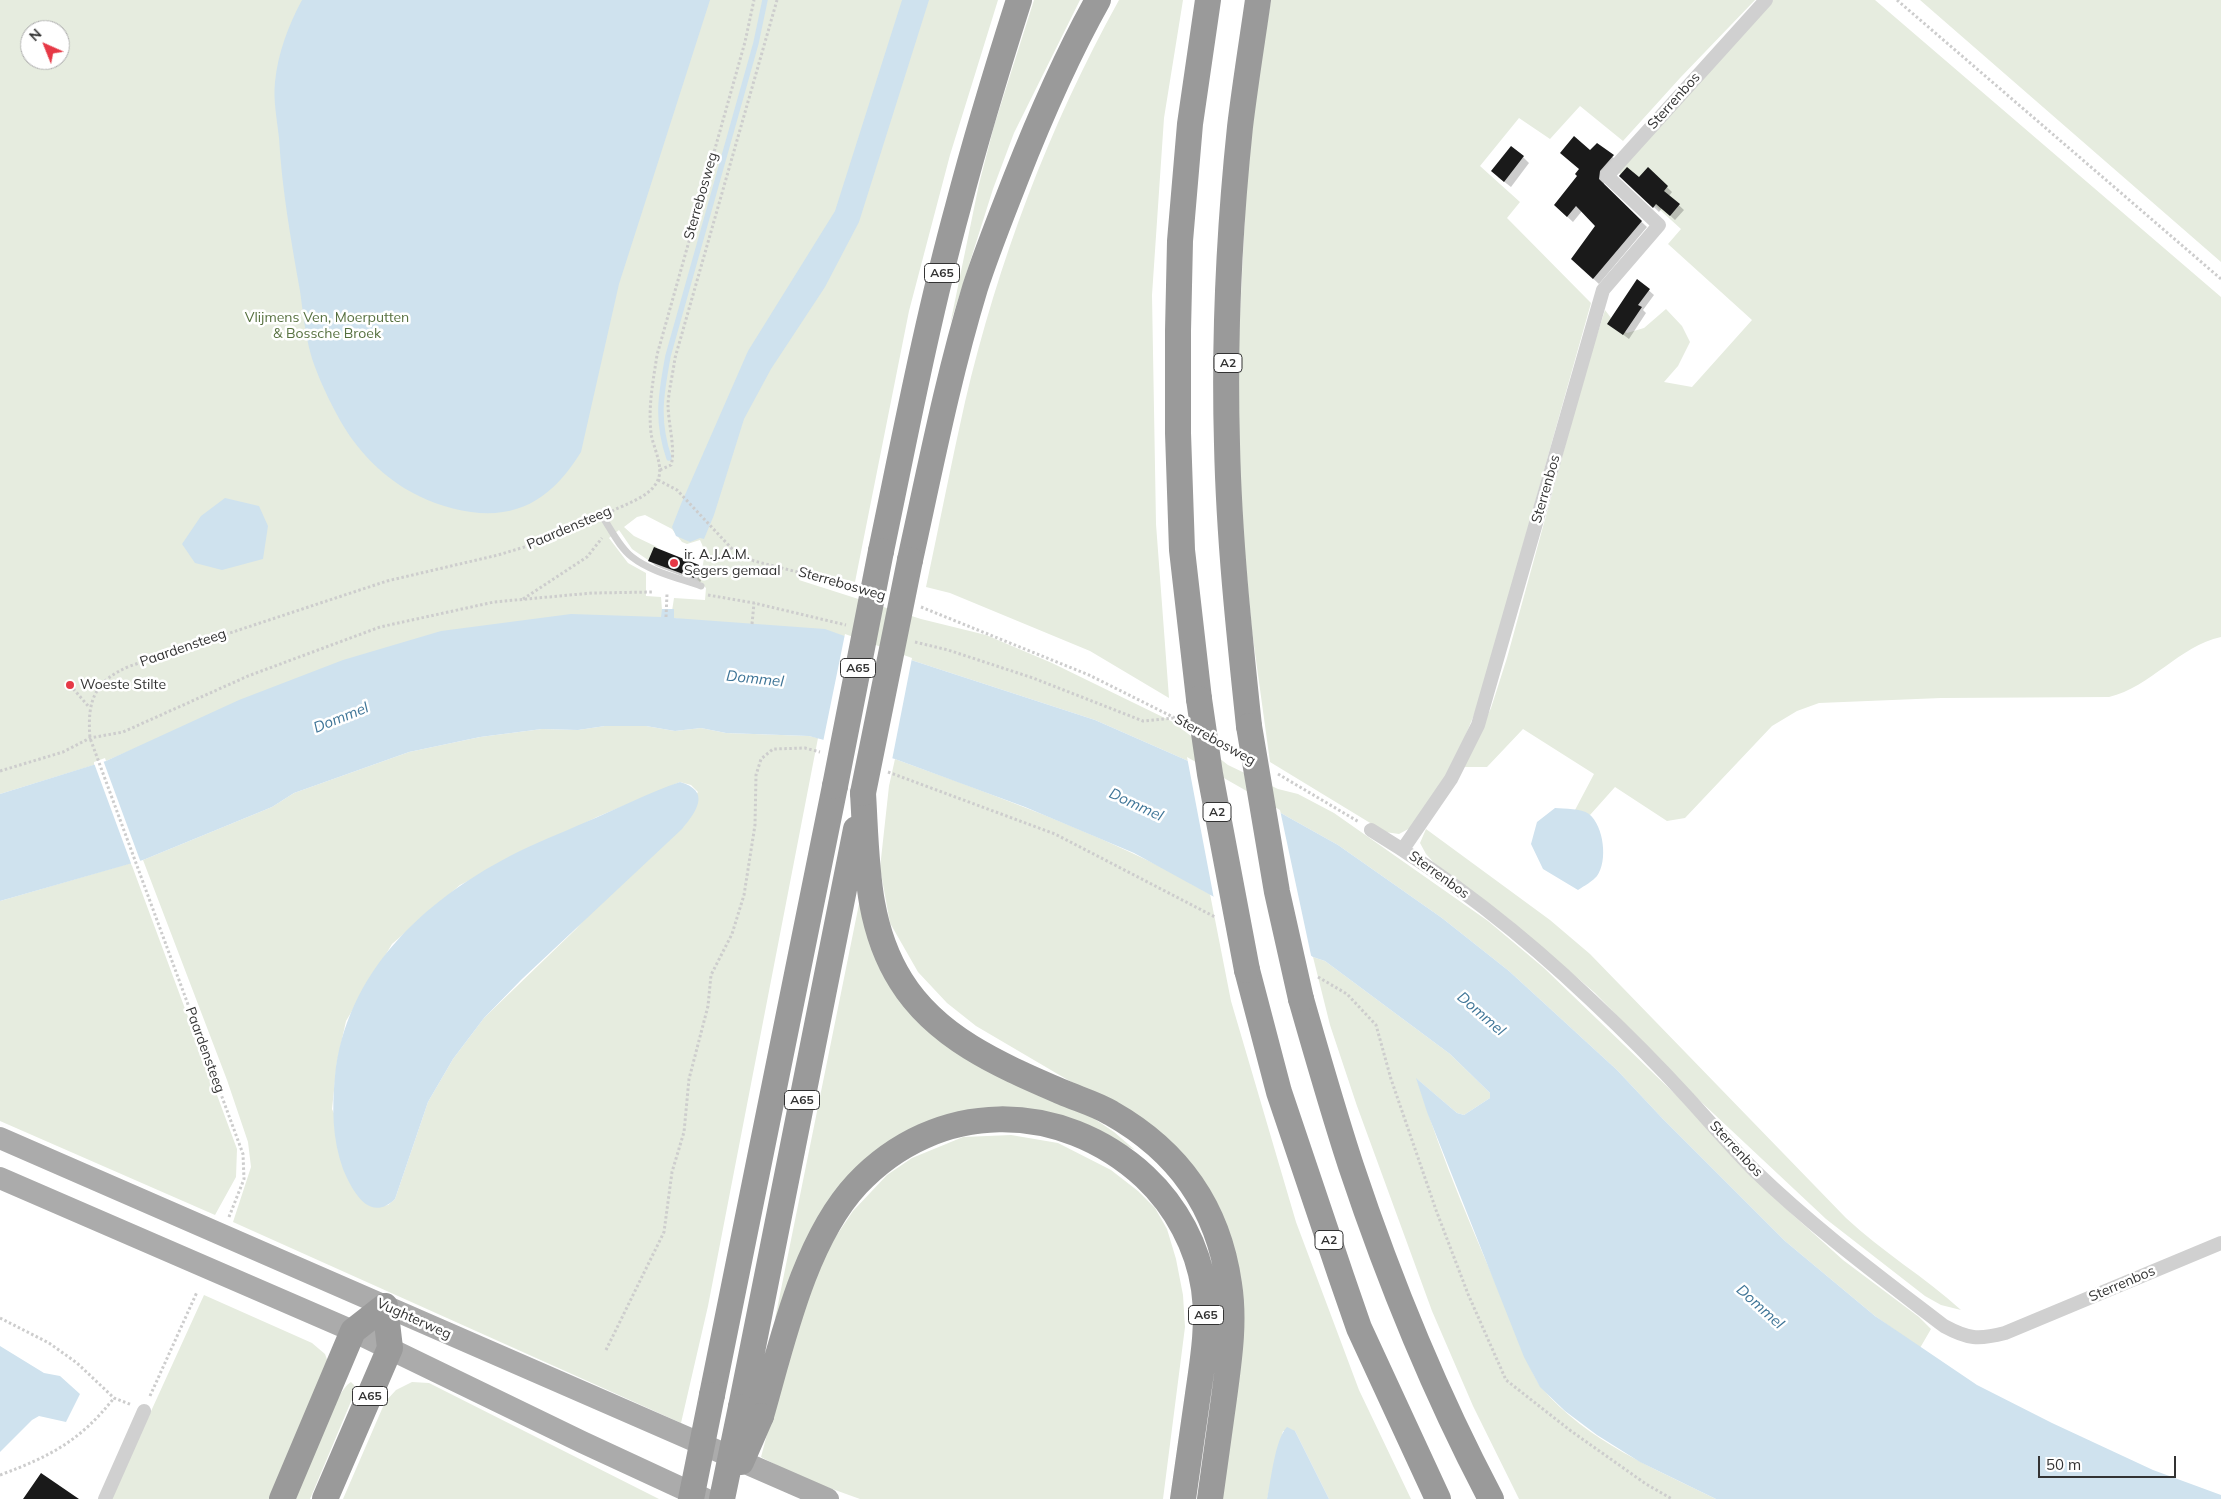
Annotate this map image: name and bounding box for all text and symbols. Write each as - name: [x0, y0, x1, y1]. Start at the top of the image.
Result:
- north arrow: [20, 20, 70, 70]
- text: N: [25, 25, 45, 45]
- street label: Sterrenbos: [1644, 69, 1704, 133]
- street label: Sterrebosweg: [681, 150, 721, 242]
- road number: A65: [924, 264, 960, 282]
- park label: Vlijmens Ven, Moerputten & Bossche Broek: [245, 310, 409, 342]
- road number: A2: [1214, 353, 1242, 372]
- street label: Sterrenbos: [1528, 453, 1564, 525]
- street label: Paardensteeg: [524, 503, 614, 553]
- place label: ir. A.J.A.M. Segers gemaal: [684, 547, 780, 580]
- marker: ir. A.J.A.M. Segers gemaal: [668, 557, 680, 569]
- street label: Sterrebosweg: [796, 564, 888, 604]
- street label: Paardensteeg: [138, 625, 228, 671]
- road number: A65: [840, 658, 876, 678]
- water label: Dommel: [725, 667, 785, 691]
- place label: Woeste Stilte: [80, 677, 166, 693]
- marker: Woeste Stilte: [64, 679, 76, 691]
- water label: Dommel: [311, 699, 371, 737]
- street label: Sterrebosweg: [1172, 711, 1258, 769]
- water label: Dommel: [1106, 785, 1166, 825]
- road number: A2: [1203, 802, 1231, 822]
- street label: Sterrenbos: [1406, 848, 1472, 902]
- water label: Dommel: [1453, 988, 1509, 1040]
- street label: Paardensteeg: [182, 1005, 228, 1095]
- road number: A65: [784, 1090, 820, 1110]
- street label: Sterrenbos: [1706, 1118, 1766, 1180]
- road number: A2: [1315, 1230, 1343, 1250]
- street label: Sterrenbos: [2086, 1263, 2158, 1305]
- water label: Dommel: [1732, 1281, 1788, 1333]
- street label: Vughterweg: [374, 1295, 454, 1343]
- road number: A65: [1188, 1306, 1224, 1324]
- road number: A65: [352, 1386, 388, 1405]
- scale bar: [2041, 1446, 2178, 1478]
- text: 50 m: [2046, 1455, 2081, 1474]

